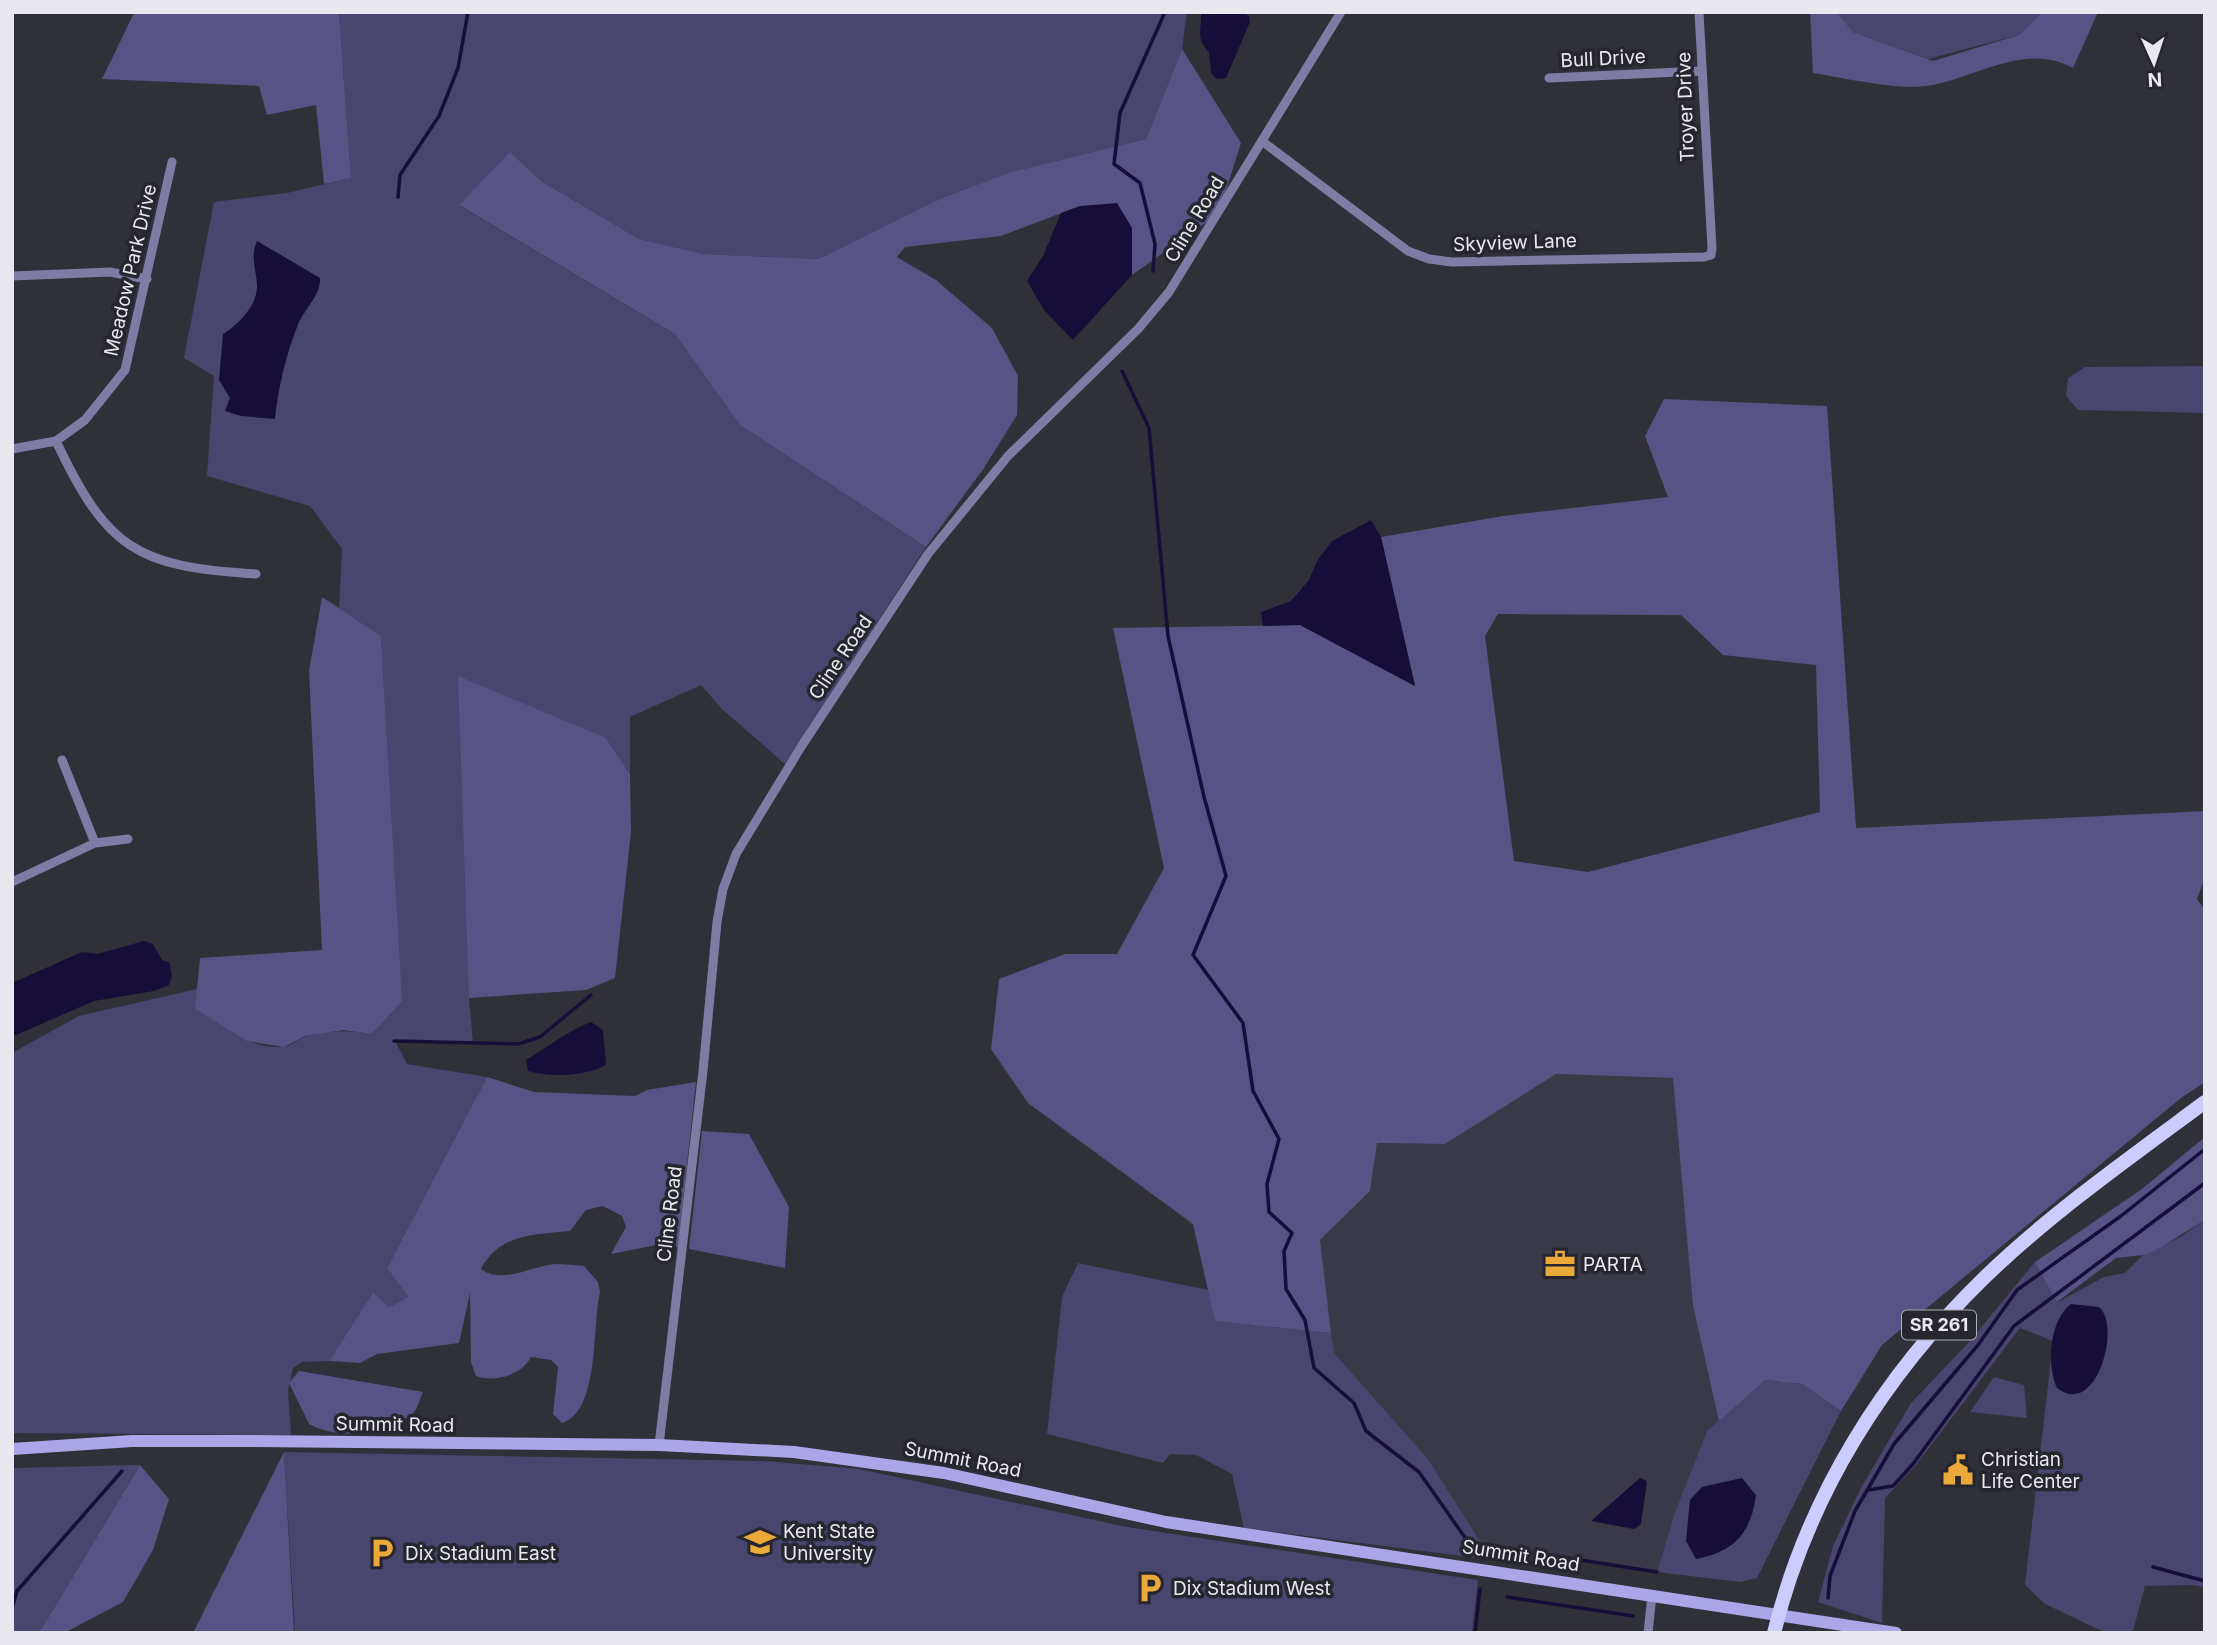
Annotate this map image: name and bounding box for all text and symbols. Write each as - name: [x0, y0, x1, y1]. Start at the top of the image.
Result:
- north arrow: [2119, 28, 2189, 98]
- street label: Bull Drive: [1560, 45, 1646, 72]
- street label: Troyer Drive: [1672, 52, 1699, 162]
- text: N: [2147, 68, 2163, 91]
- street label: Cline Road: [1160, 172, 1229, 267]
- street label: Meadow Park Drive: [100, 182, 161, 358]
- street label: Skyview Lane: [1453, 229, 1577, 256]
- street label: Cline Road: [804, 611, 877, 704]
- street label: Cline Road: [652, 1165, 687, 1263]
- office icon: PARTA: [1543, 1247, 1577, 1281]
- place label: PARTA: [1583, 1253, 1643, 1276]
- road number: SR 261: [1902, 1310, 1976, 1340]
- street label: Summit Road: [335, 1412, 455, 1437]
- street label: Summit Road: [902, 1437, 1023, 1482]
- place label: Christian Life Center: [1981, 1448, 2080, 1493]
- public building icon: Christian Life Center: [1941, 1453, 1975, 1487]
- place label: Kent State University: [783, 1520, 875, 1565]
- school or university icon: Kent State University: [743, 1525, 777, 1559]
- street label: Summit Road: [1460, 1535, 1581, 1576]
- parking icon: Dix Stadium East: [365, 1536, 399, 1570]
- place label: Dix Stadium East: [405, 1542, 556, 1565]
- parking icon: Dix Stadium West: [1133, 1571, 1167, 1605]
- place label: Dix Stadium West: [1173, 1577, 1331, 1600]

